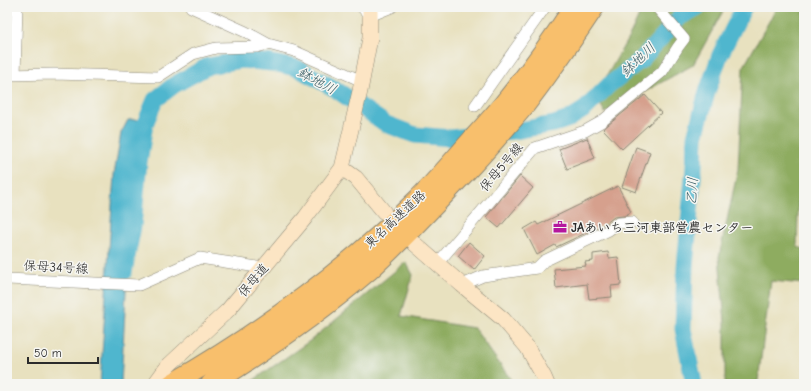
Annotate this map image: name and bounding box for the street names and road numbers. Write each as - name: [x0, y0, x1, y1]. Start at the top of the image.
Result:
- street label: 保母5号線: [476, 139, 526, 194]
- street label: 東名高速道路: [361, 187, 429, 251]
- street label: 保母34号線: [23, 258, 90, 276]
- street label: 保母道: [235, 260, 271, 300]

